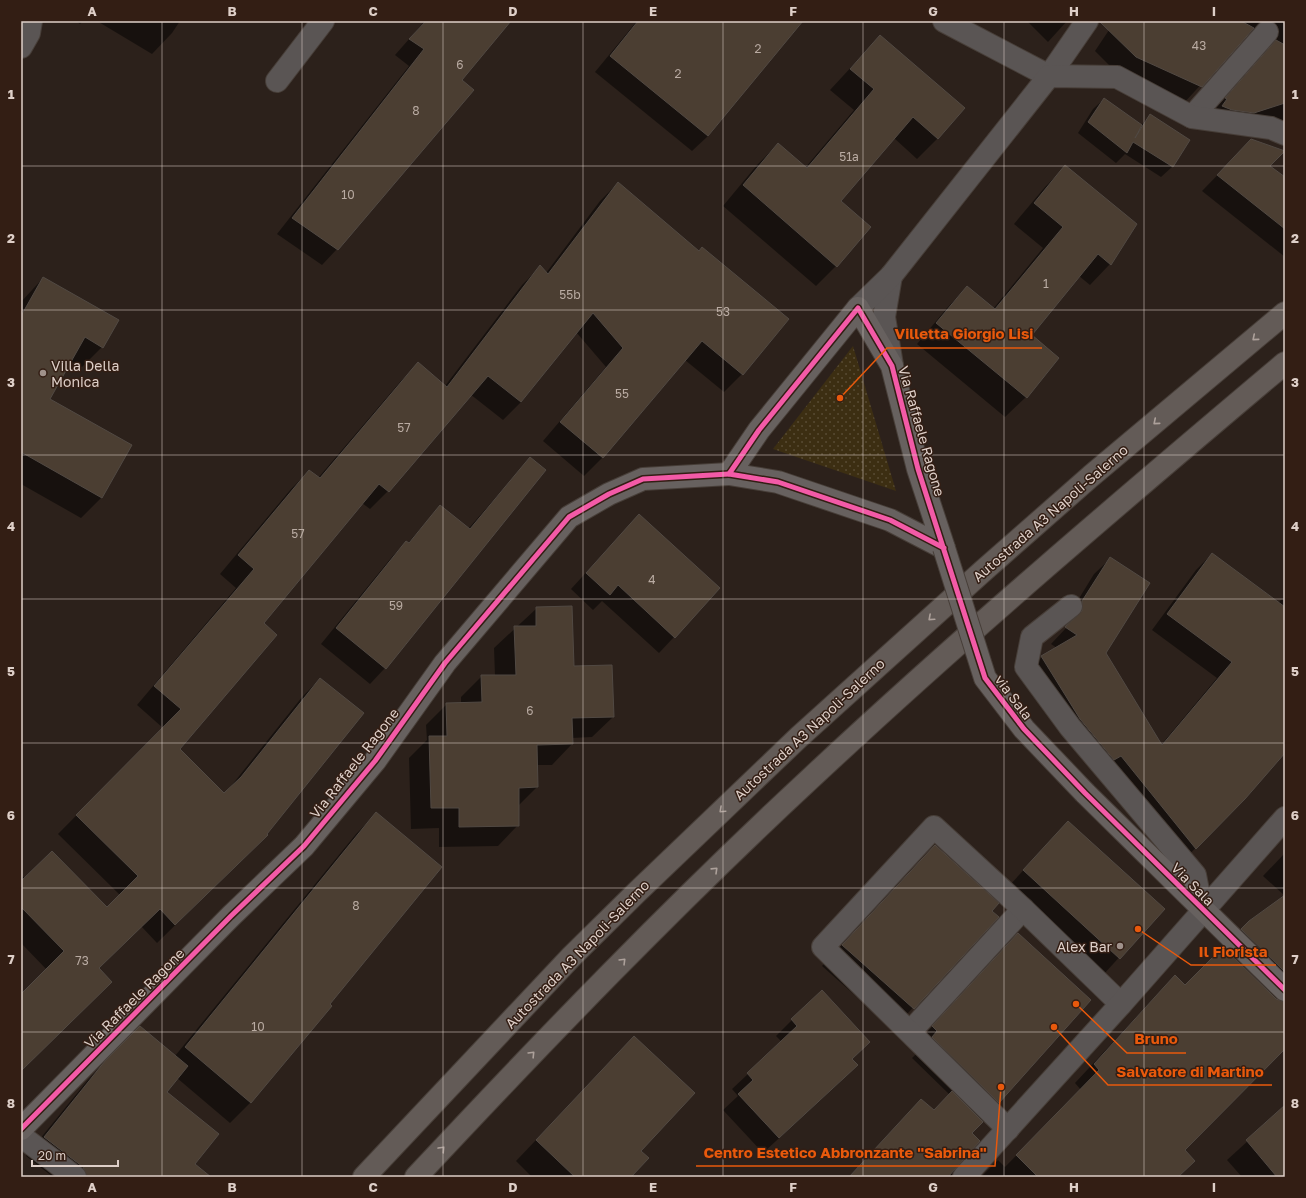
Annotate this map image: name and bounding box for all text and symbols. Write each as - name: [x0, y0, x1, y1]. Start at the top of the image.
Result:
- text: A: [87, 3, 97, 19]
- text: B: [227, 3, 237, 19]
- text: C: [368, 3, 378, 19]
- text: D: [508, 3, 518, 19]
- text: E: [649, 3, 657, 19]
- text: F: [789, 3, 797, 19]
- text: G: [928, 3, 938, 19]
- text: H: [1069, 3, 1079, 19]
- text: I: [1212, 3, 1216, 19]
- house number: 43: [1192, 38, 1206, 53]
- house number: 2: [755, 41, 762, 56]
- house number: 6: [456, 57, 464, 72]
- house number: 2: [675, 66, 682, 81]
- text: 1: [8, 86, 15, 102]
- text: 1: [1292, 86, 1299, 102]
- house number: 8: [412, 103, 420, 118]
- house number: 51a: [839, 149, 859, 164]
- house number: 10: [341, 187, 355, 202]
- text: 2: [7, 230, 15, 246]
- text: 2: [1291, 230, 1299, 246]
- house number: 1: [1043, 276, 1049, 291]
- house number: 55b: [559, 287, 581, 302]
- house number: 53: [716, 304, 730, 319]
- callout: Villetta Giorgio Lisi: [887, 321, 1042, 348]
- text: Villetta Giorgio Lisi: [895, 324, 1033, 342]
- one-way arrow: [1253, 334, 1260, 341]
- place label: Villa Della Monica: [51, 357, 119, 390]
- street label: Via Raffaele Ragone: [895, 364, 949, 498]
- marker: Villa Della Monica: [38, 368, 48, 378]
- text: 3: [7, 374, 15, 390]
- text: 3: [1291, 374, 1299, 390]
- house number: 55: [615, 386, 629, 401]
- one-way arrow: [1153, 418, 1161, 425]
- house number: 57: [397, 420, 411, 435]
- street label: Autostrada A3 Napoli-Salerno: [969, 441, 1131, 585]
- text: 4: [7, 518, 15, 534]
- text: 4: [1291, 518, 1299, 534]
- house number: 57: [291, 526, 305, 541]
- house number: 4: [648, 572, 656, 587]
- house number: 59: [389, 598, 403, 613]
- one-way arrow: [928, 613, 936, 620]
- street label: Autostrada A3 Napoli-Salerno: [730, 655, 888, 803]
- text: 5: [7, 663, 15, 679]
- text: 5: [1291, 663, 1299, 679]
- street label: via Sala: [991, 671, 1037, 723]
- house number: 6: [526, 703, 534, 718]
- street label: Via Raffaele Ragone: [306, 705, 402, 821]
- one-way arrow: [719, 805, 727, 813]
- text: 6: [7, 807, 15, 823]
- text: 6: [1291, 807, 1299, 823]
- street label: Via Sala: [1168, 859, 1218, 909]
- one-way arrow: [710, 867, 718, 875]
- street label: Autostrada A3 Napoli-Salerno: [501, 876, 653, 1032]
- house number: 8: [352, 898, 360, 913]
- place label: Alex Bar: [1057, 938, 1113, 955]
- callout: Il Fiorista: [1191, 938, 1276, 965]
- marker: Alex Bar: [1115, 941, 1125, 951]
- text: Il Fiorista: [1199, 942, 1268, 960]
- street label: Via Raffaele Ragone: [80, 944, 188, 1052]
- text: 7: [7, 951, 15, 967]
- text: 7: [1291, 951, 1299, 967]
- house number: 73: [75, 953, 89, 968]
- one-way arrow: [618, 958, 626, 966]
- house number: 10: [251, 1019, 265, 1034]
- callout: Bruno: [1127, 1026, 1186, 1053]
- text: Bruno: [1134, 1029, 1178, 1047]
- one-way arrow: [527, 1051, 535, 1059]
- callout: Salvatore di Martino: [1108, 1058, 1272, 1085]
- text: Salvatore di Martino: [1116, 1062, 1264, 1080]
- text: 8: [7, 1095, 15, 1111]
- text: 8: [1291, 1095, 1299, 1111]
- callout: Centro Estetico Abbronzante "Sabrina": [696, 1139, 995, 1166]
- scale bar: [32, 1142, 118, 1168]
- text: Centro Estetico Abbronzante "Sabrina": [703, 1143, 987, 1161]
- one-way arrow: [438, 1146, 445, 1154]
- text: 20 m: [38, 1148, 66, 1163]
- text: A: [87, 1179, 97, 1195]
- text: B: [227, 1179, 237, 1195]
- text: C: [368, 1179, 378, 1195]
- text: D: [508, 1179, 518, 1195]
- text: E: [649, 1179, 657, 1195]
- text: F: [789, 1179, 797, 1195]
- text: G: [928, 1179, 938, 1195]
- text: H: [1069, 1179, 1079, 1195]
- text: I: [1212, 1179, 1216, 1195]

